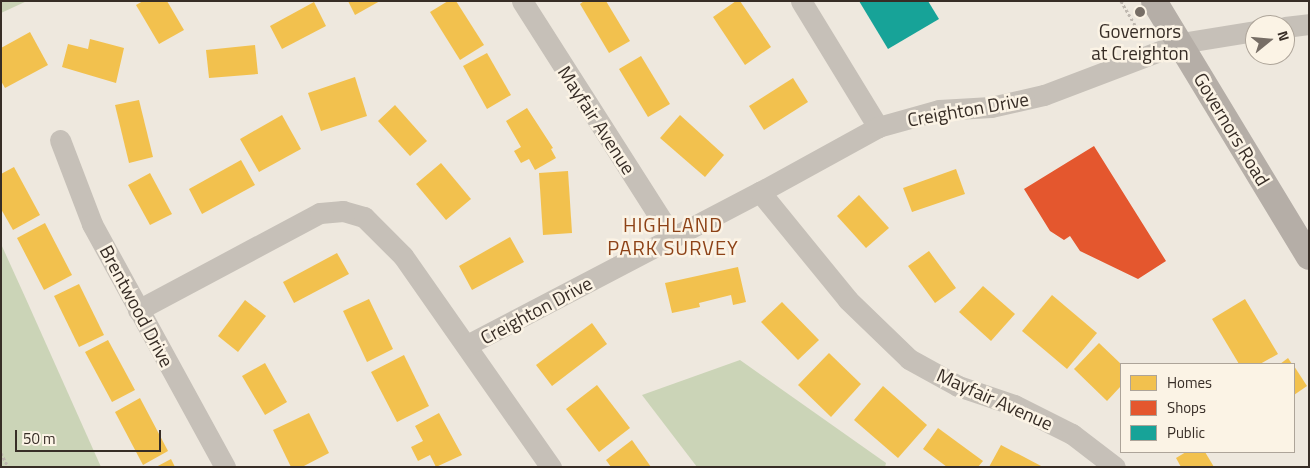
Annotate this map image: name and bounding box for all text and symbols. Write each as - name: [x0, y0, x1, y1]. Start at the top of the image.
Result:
- marker: Governors at Creighton: [1134, 6, 1146, 18]
- north arrow: [1245, 15, 1295, 65]
- place label: Governors at Creighton: [1091, 20, 1189, 64]
- text: N: [1272, 28, 1295, 43]
- street label: Mayfair Avenue: [553, 61, 641, 179]
- street label: Governors Road: [1189, 68, 1275, 190]
- street label: Creighton Drive: [905, 87, 1031, 131]
- district label: HIGHLAND PARK SURVEY: [606, 212, 740, 259]
- street label: Brentwood Drive: [95, 241, 179, 371]
- street label: Creighton Drive: [476, 271, 596, 349]
- street label: Mayfair Avenue: [933, 363, 1057, 435]
- legend: [1120, 363, 1295, 453]
- text: Homes: [1167, 371, 1212, 394]
- text: Shops: [1167, 396, 1206, 419]
- scale bar: [18, 420, 164, 452]
- text: Public: [1167, 421, 1205, 444]
- text: 50 m: [23, 427, 56, 450]

